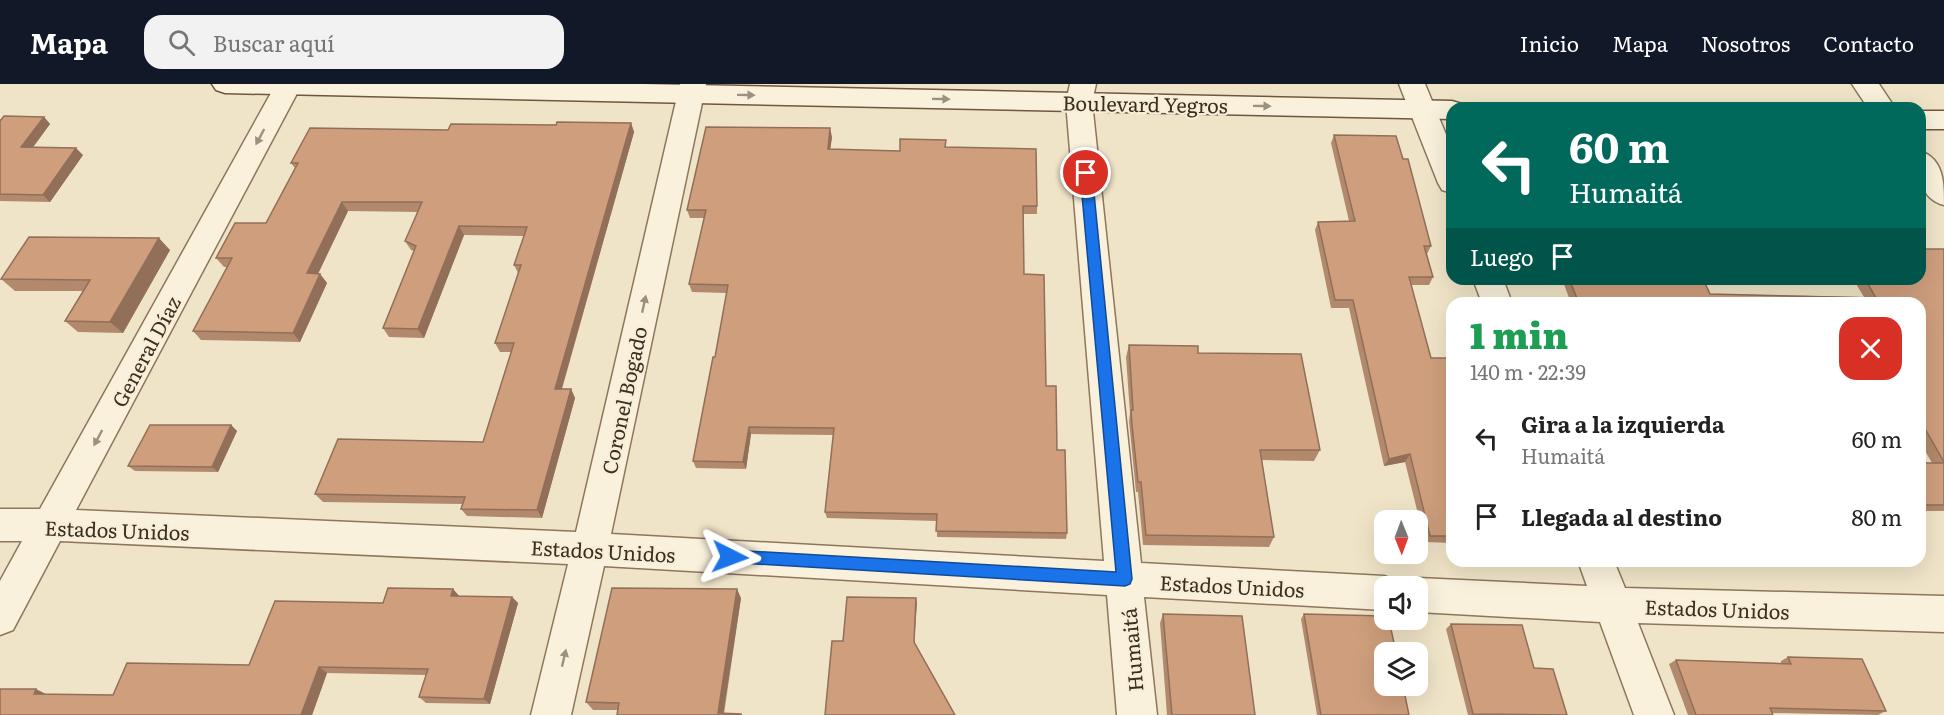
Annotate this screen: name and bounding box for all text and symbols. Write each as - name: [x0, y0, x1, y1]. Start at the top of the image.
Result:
- search box: [144, 15, 564, 69]
- text: Mapa: [30, 21, 108, 63]
- icon: search: [165, 26, 198, 59]
- text: Buscar aquí: [213, 26, 335, 59]
- text: Inicio: [1520, 27, 1579, 58]
- text: Mapa: [1612, 27, 1668, 58]
- text: Nosotros: [1701, 27, 1790, 58]
- text: Contacto: [1823, 27, 1914, 58]
- street label: Boulevard Yegros: [1062, 87, 1228, 119]
- one-way arrow: [736, 90, 755, 100]
- one-way arrow: [931, 94, 950, 104]
- one-way arrow: [1252, 101, 1271, 110]
- text: 60 m: [1569, 114, 1670, 176]
- icon: left: [1470, 126, 1548, 204]
- one-way arrow: [255, 129, 265, 146]
- pin: [1060, 147, 1111, 198]
- icon: arrive: [1069, 156, 1102, 189]
- text: Humaitá: [1569, 171, 1682, 211]
- text: Luego: [1470, 240, 1534, 273]
- icon: arrive: [1546, 240, 1579, 273]
- street label: General Díaz: [103, 290, 187, 412]
- one-way arrow: [640, 295, 650, 313]
- text: 1 min: [1470, 307, 1568, 360]
- button: close: [1839, 317, 1902, 380]
- street label: Coronel Bogado: [593, 323, 653, 477]
- text: 140 m · 22:39: [1470, 356, 1586, 386]
- text: Gira a la izquierda: [1521, 407, 1725, 440]
- icon: left: [1470, 422, 1503, 455]
- text: 60 m: [1852, 422, 1902, 455]
- one-way arrow: [93, 430, 103, 447]
- text: Humaitá: [1521, 440, 1605, 470]
- icon: arrive: [1470, 500, 1503, 533]
- text: Llegada al destino: [1521, 500, 1722, 533]
- text: 80 m: [1851, 500, 1902, 533]
- north arrow: [1374, 510, 1428, 564]
- map controls: [1374, 510, 1428, 696]
- street label: Estados Unidos: [44, 511, 190, 547]
- position arrow: [698, 525, 762, 589]
- street label: Estados Unidos: [530, 531, 676, 569]
- street label: Estados Unidos: [1159, 566, 1305, 604]
- button: sound: [1374, 576, 1428, 630]
- street label: Estados Unidos: [1644, 590, 1790, 626]
- street label: Humaitá: [1112, 607, 1150, 693]
- button: layers: [1374, 642, 1428, 696]
- one-way arrow: [560, 649, 570, 667]

